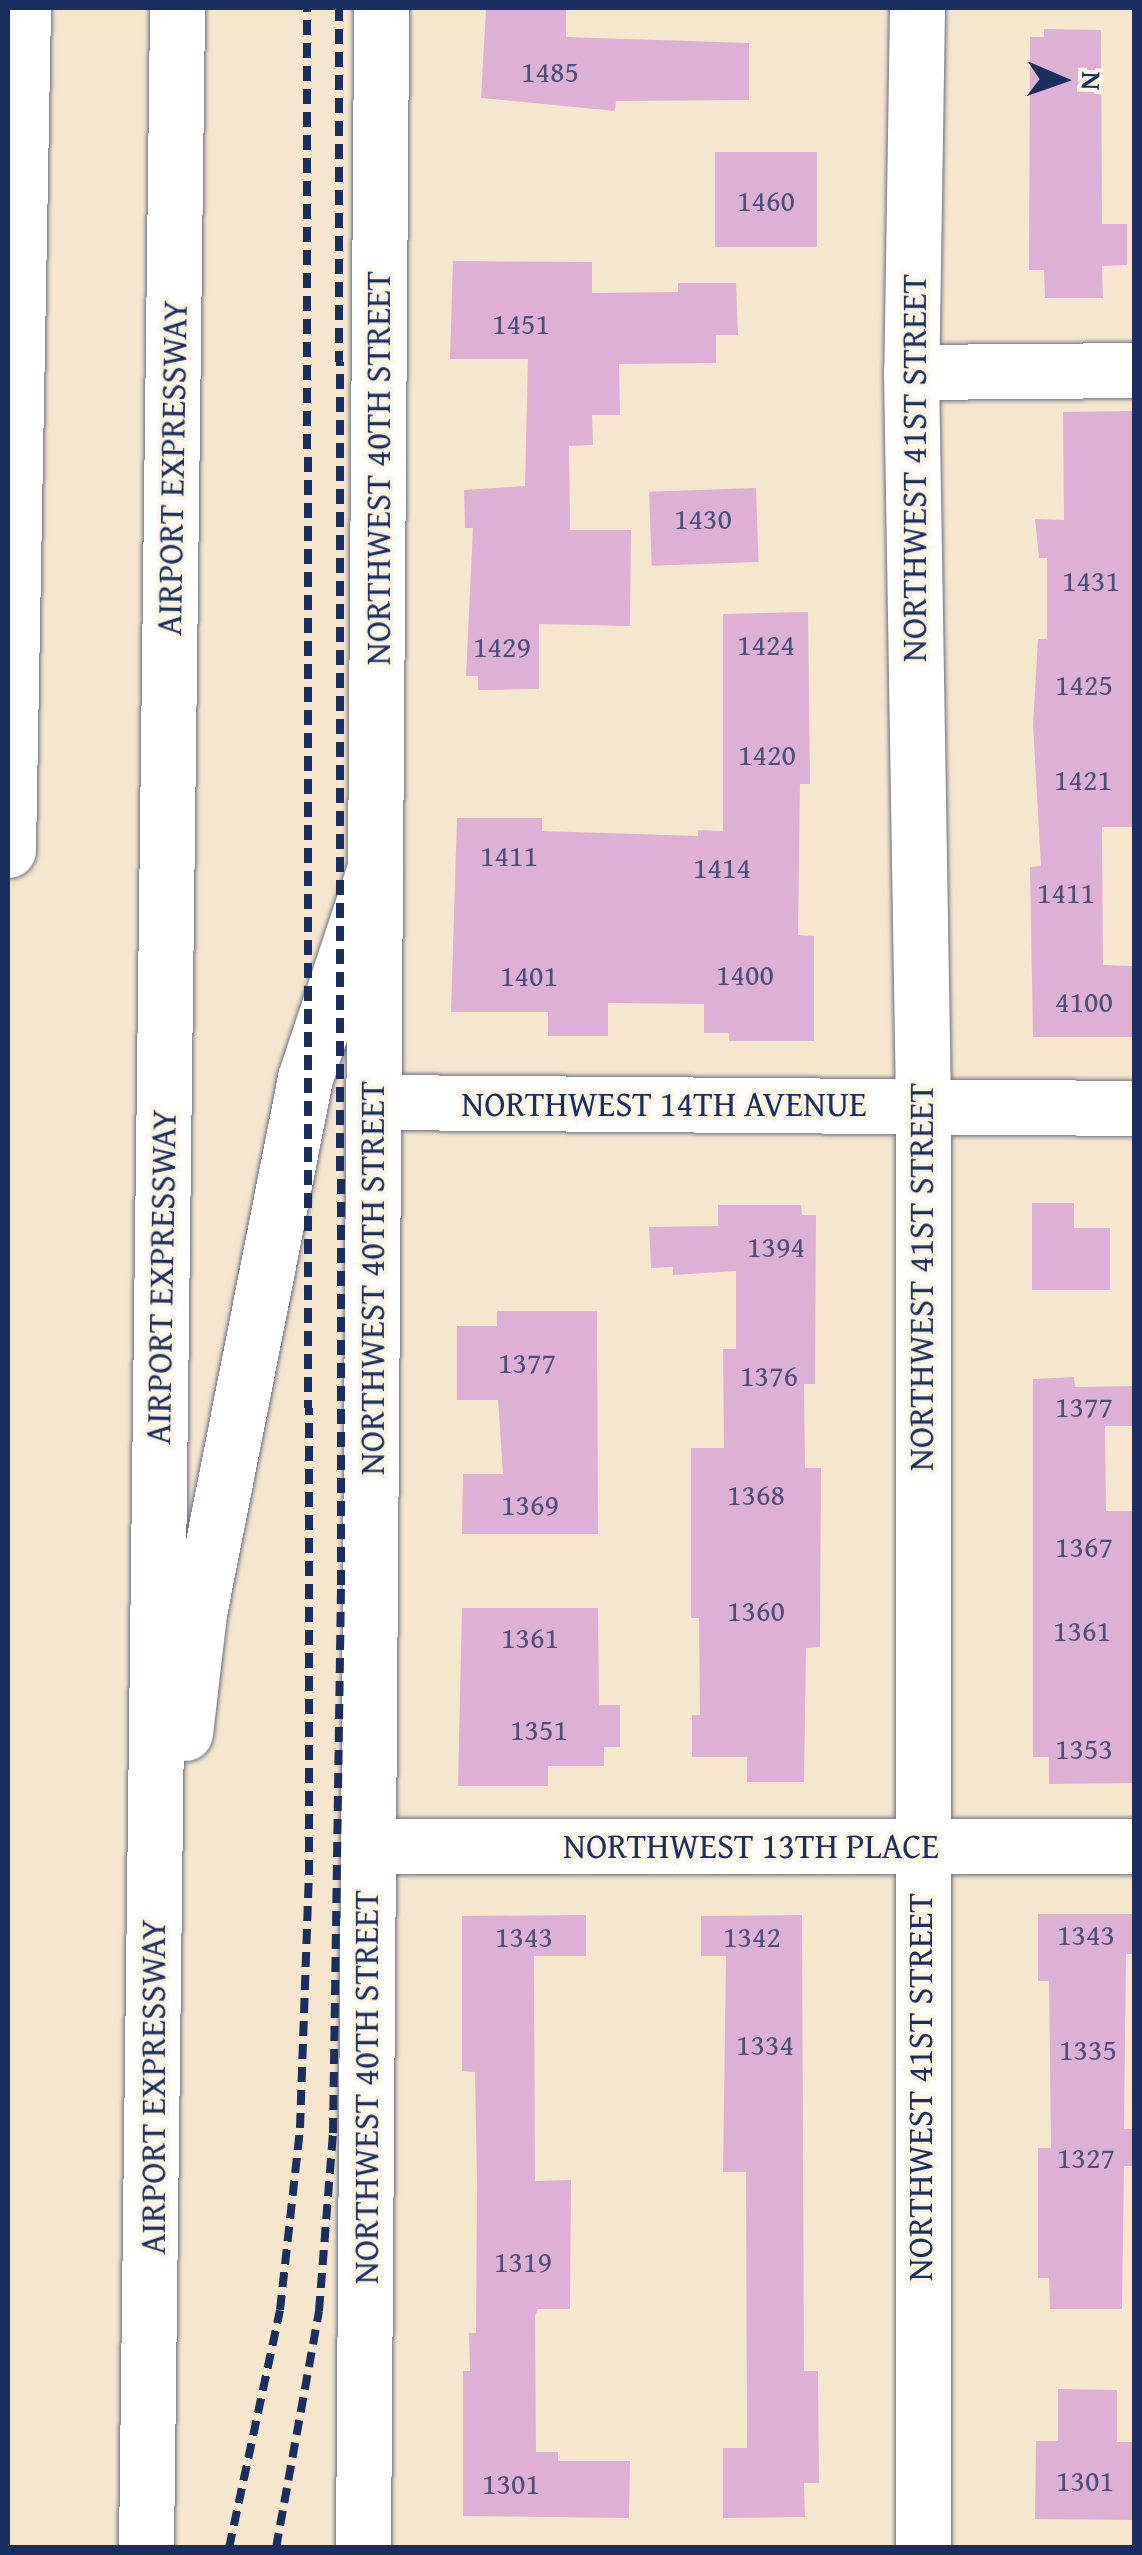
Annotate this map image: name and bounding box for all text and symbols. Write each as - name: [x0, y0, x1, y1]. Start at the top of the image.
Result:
- north arrow: [1012, 30, 1112, 130]
- house number: 1485: [521, 53, 579, 89]
- text: N: [1072, 71, 1113, 91]
- house number: 1460: [737, 182, 795, 218]
- street label: NORTHWEST 40TH STREET: [357, 271, 399, 665]
- street label: NORTHWEST 41ST STREET: [893, 274, 935, 662]
- street label: AIRPORT EXPRESSWAY: [148, 300, 196, 636]
- house number: 1451: [492, 305, 550, 341]
- house number: 1430: [674, 500, 732, 536]
- house number: 1431: [1062, 562, 1120, 598]
- house number: 1424: [737, 626, 795, 662]
- house number: 1429: [473, 628, 531, 664]
- house number: 1425: [1055, 666, 1113, 702]
- house number: 1420: [738, 736, 796, 772]
- house number: 1421: [1054, 761, 1112, 797]
- house number: 1411: [480, 837, 538, 873]
- house number: 1414: [693, 849, 751, 885]
- house number: 1411: [1037, 874, 1095, 910]
- house number: 1400: [716, 956, 774, 992]
- house number: 1401: [500, 957, 558, 993]
- house number: 4100: [1055, 983, 1113, 1019]
- street label: NORTHWEST 40TH STREET: [351, 1081, 393, 1475]
- street label: NORTHWEST 14TH AVENUE: [461, 1083, 867, 1125]
- street label: NORTHWEST 41ST STREET: [900, 1083, 942, 1471]
- street label: AIRPORT EXPRESSWAY: [137, 1109, 185, 1445]
- house number: 1394: [747, 1228, 805, 1264]
- house number: 1377: [498, 1344, 556, 1380]
- house number: 1376: [740, 1357, 798, 1393]
- house number: 1377: [1055, 1388, 1113, 1424]
- house number: 1368: [727, 1476, 785, 1512]
- house number: 1369: [501, 1486, 559, 1522]
- house number: 1367: [1055, 1528, 1113, 1564]
- house number: 1360: [727, 1592, 785, 1628]
- house number: 1361: [1053, 1612, 1111, 1648]
- house number: 1361: [501, 1619, 559, 1655]
- house number: 1351: [510, 1711, 568, 1747]
- house number: 1353: [1055, 1730, 1113, 1766]
- street label: NORTHWEST 13TH PLACE: [563, 1825, 939, 1867]
- street label: NORTHWEST 40TH STREET: [345, 1890, 387, 2284]
- street label: NORTHWEST 41ST STREET: [899, 1893, 941, 2281]
- house number: 1343: [1057, 1916, 1115, 1952]
- house number: 1343: [495, 1918, 553, 1954]
- house number: 1342: [723, 1918, 781, 1954]
- street label: AIRPORT EXPRESSWAY: [132, 1919, 174, 2255]
- house number: 1334: [736, 2026, 794, 2062]
- house number: 1335: [1059, 2031, 1117, 2067]
- house number: 1327: [1057, 2139, 1115, 2175]
- house number: 1319: [494, 2243, 552, 2279]
- house number: 1301: [1056, 2462, 1114, 2498]
- house number: 1301: [482, 2465, 540, 2501]

